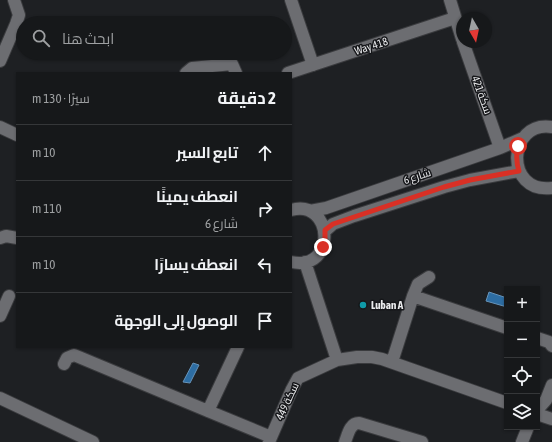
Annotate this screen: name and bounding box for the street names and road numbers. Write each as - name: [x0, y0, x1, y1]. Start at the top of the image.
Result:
- street label: Way 418: [353, 35, 389, 57]
- street label: سكة 421: [470, 74, 494, 116]
- street label: شارع 6: [402, 166, 433, 188]
- street label: سكة 449: [273, 380, 301, 422]

